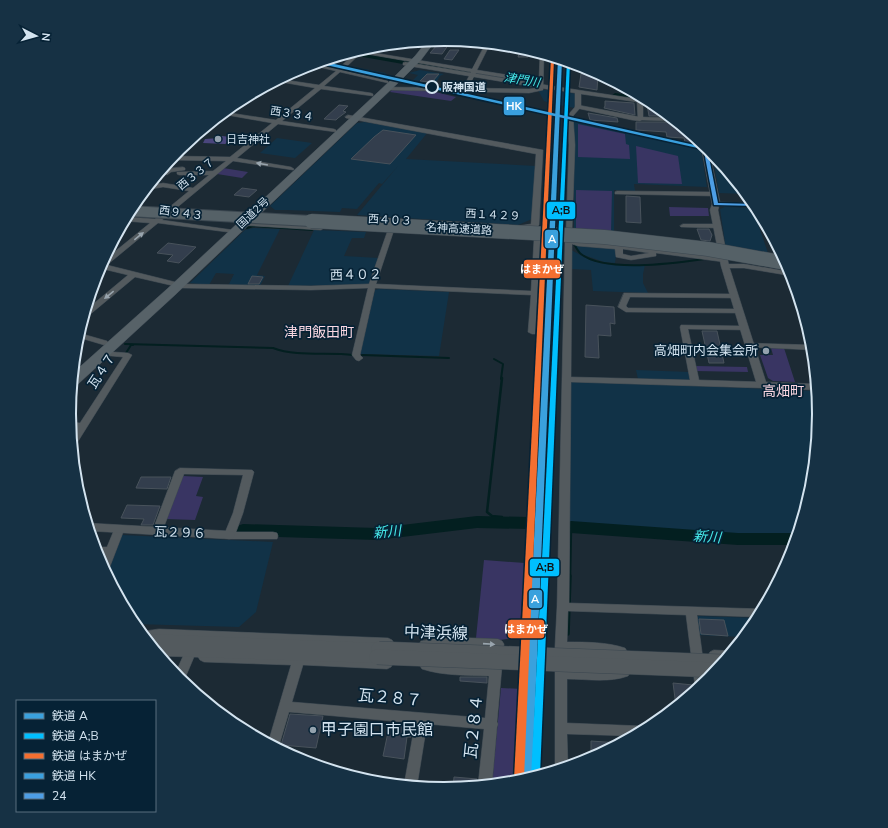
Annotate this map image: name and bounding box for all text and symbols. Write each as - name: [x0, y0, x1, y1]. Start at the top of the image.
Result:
- north arrow: [16, 16, 56, 56]
- text: N: [38, 32, 53, 42]
- water label: 津門川: [503, 69, 543, 91]
- marker: 阪神国道: [425, 80, 439, 94]
- place label: 阪神国道: [442, 80, 486, 95]
- line badge: HK: [503, 96, 525, 116]
- text: HK: [506, 99, 523, 114]
- street label: 西３３４: [269, 103, 315, 125]
- place label: 日吉神社: [226, 132, 270, 147]
- marker: 日吉神社: [213, 134, 223, 144]
- street label: 西３３７: [174, 154, 218, 194]
- one-way arrow: [256, 161, 268, 167]
- street label: 国道2号: [233, 194, 273, 232]
- line badge: A;B: [546, 201, 576, 220]
- street label: 西９４３: [158, 203, 204, 223]
- text: A;B: [552, 203, 570, 218]
- street label: 西１４２９: [465, 206, 521, 224]
- street label: 西４０３: [368, 211, 412, 229]
- street label: 名神高速道路: [426, 220, 492, 238]
- line badge: A: [544, 229, 559, 249]
- one-way arrow: [134, 231, 145, 240]
- text: A: [548, 232, 557, 247]
- line badge: はまかぜ: [523, 259, 561, 279]
- text: はまかぜ: [520, 262, 564, 277]
- street label: 西４０２: [330, 266, 382, 284]
- one-way arrow: [104, 290, 115, 299]
- district label: 津門飯田町: [284, 323, 354, 342]
- place label: 高畑町内会集会所: [654, 342, 758, 360]
- marker: 高畑町内会集会所: [761, 346, 771, 356]
- street label: 瓦４７: [84, 350, 120, 392]
- district label: 高畑町: [762, 382, 804, 401]
- water label: 新川: [372, 521, 404, 543]
- street label: 瓦２９６: [154, 523, 206, 543]
- water label: 新川: [692, 527, 724, 548]
- line badge: A;B: [529, 558, 560, 577]
- text: A;B: [536, 560, 554, 575]
- line badge: A: [528, 589, 543, 609]
- text: A: [531, 592, 540, 607]
- line badge: はまかぜ: [507, 619, 545, 639]
- street label: 中津浜線: [404, 621, 468, 645]
- text: はまかぜ: [504, 622, 548, 637]
- one-way arrow: [483, 640, 495, 647]
- street label: 瓦２８７: [357, 684, 423, 712]
- street label: 瓦２８４: [460, 694, 488, 760]
- legend: [16, 700, 156, 812]
- text: 鉄道 A: [52, 708, 88, 724]
- place label: 甲子園口市民館: [321, 719, 433, 741]
- marker: 甲子園口市民館: [308, 725, 318, 735]
- text: 鉄道 A;B: [52, 728, 99, 744]
- text: 鉄道 はまかぜ: [52, 748, 127, 764]
- text: 鉄道 HK: [52, 768, 96, 784]
- text: 24: [52, 788, 66, 804]

